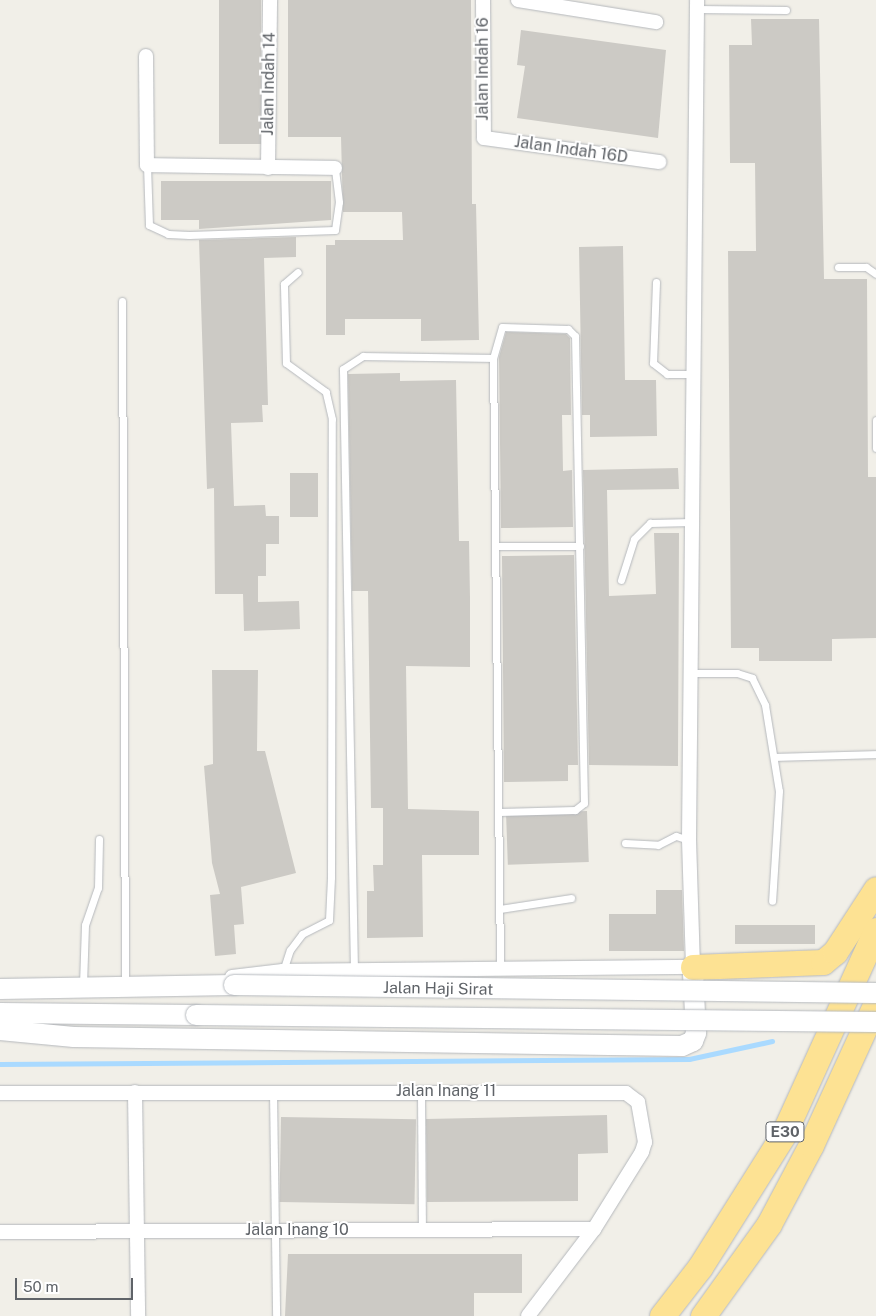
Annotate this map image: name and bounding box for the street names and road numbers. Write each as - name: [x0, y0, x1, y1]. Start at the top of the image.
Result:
- street label: Jalan Indah 16: [473, 17, 493, 121]
- street label: Jalan Indah 14: [258, 32, 280, 136]
- street label: Jalan Indah 16D: [513, 133, 629, 167]
- street label: Jalan Haji Sirat: [383, 978, 493, 1000]
- street label: Jalan Inang 11: [396, 1081, 496, 1101]
- road number: E30: [765, 1120, 805, 1144]
- street label: Jalan Inang 10: [245, 1220, 349, 1240]

